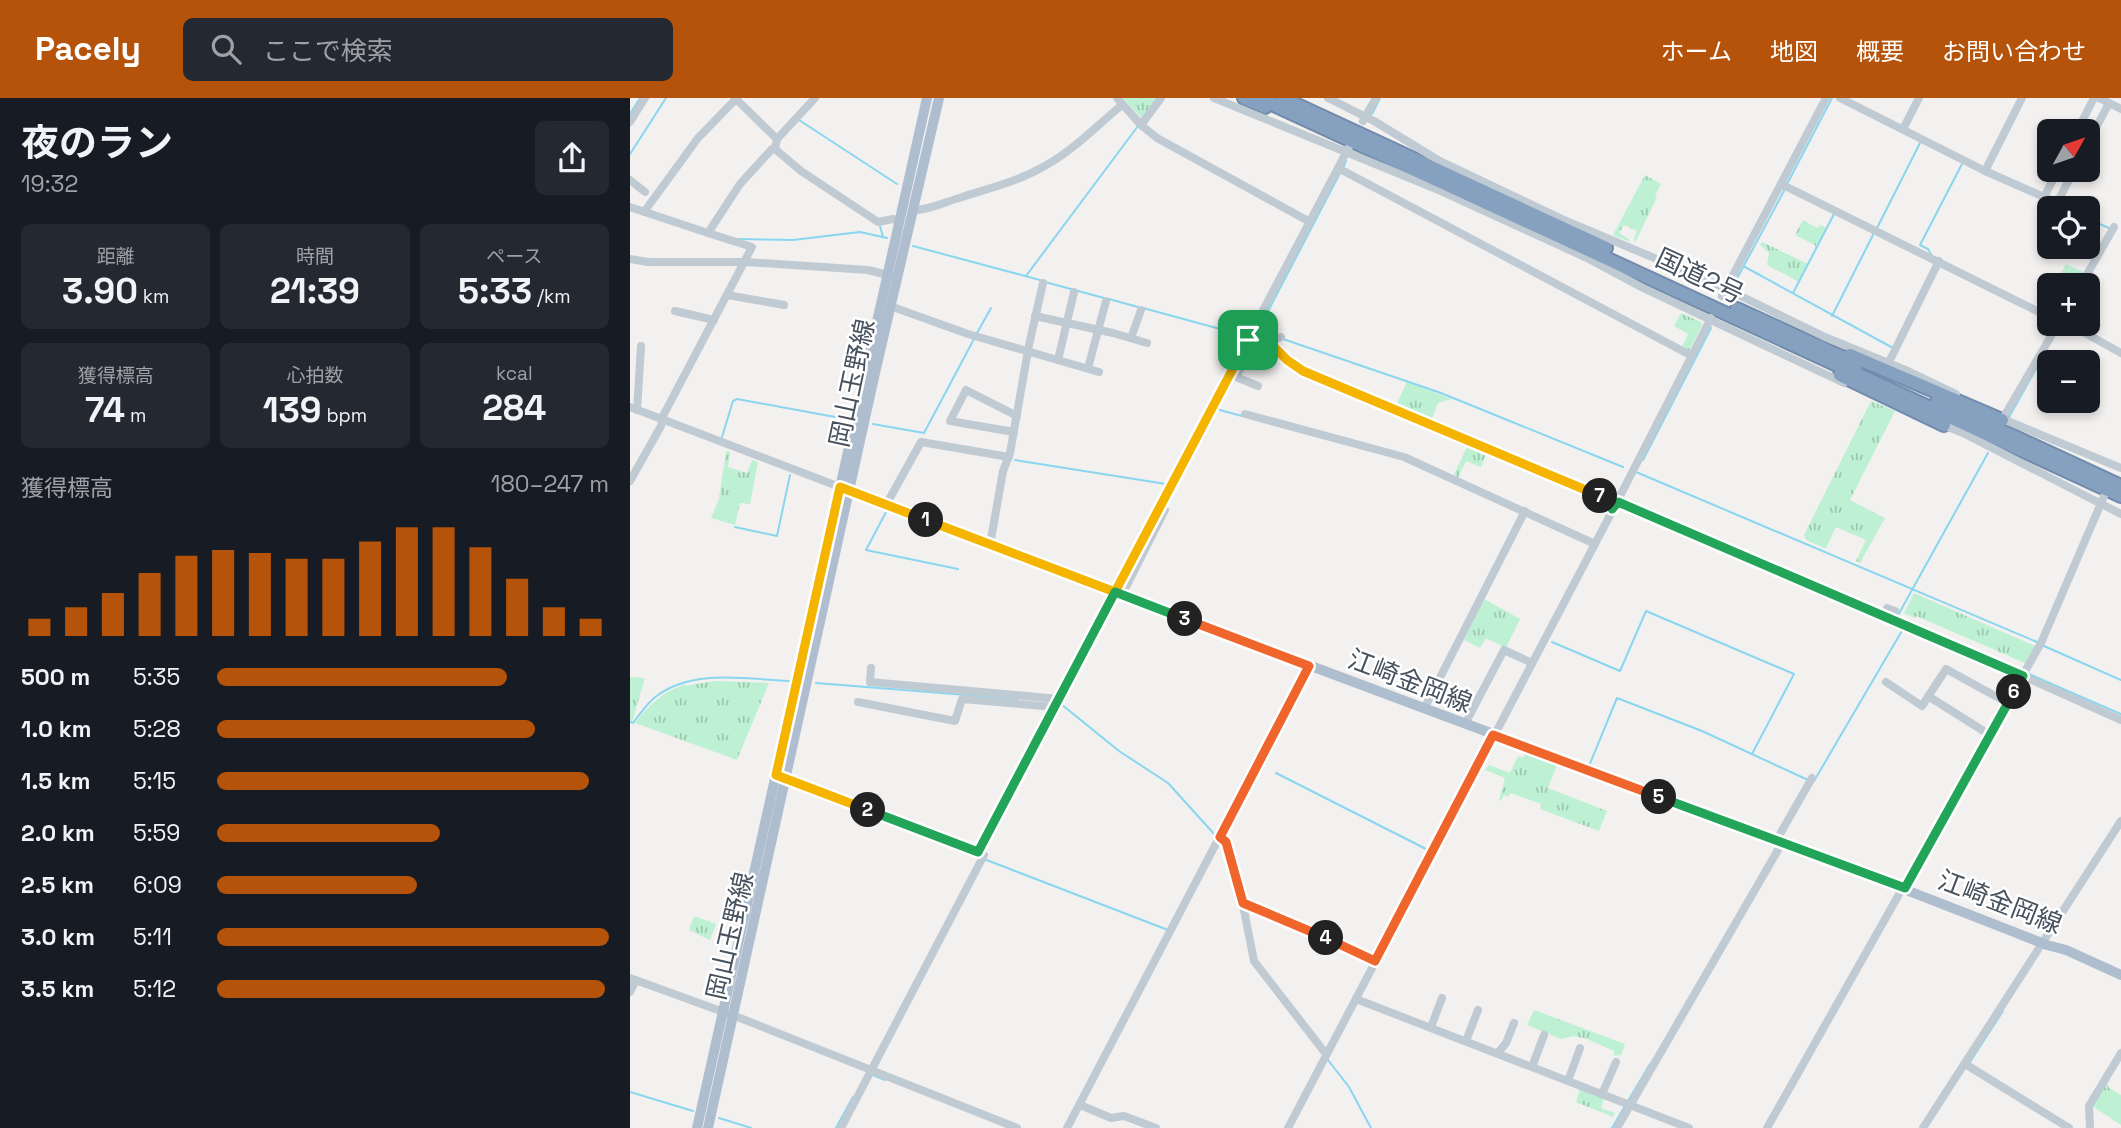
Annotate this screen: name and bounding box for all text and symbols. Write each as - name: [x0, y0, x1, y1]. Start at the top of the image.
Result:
- search box: [183, 18, 673, 81]
- text: Pacely: [35, 28, 141, 70]
- icon: search: [207, 30, 245, 68]
- text: ここで検索: [263, 34, 393, 68]
- text: ホーム: [1661, 36, 1732, 67]
- text: 地図: [1770, 36, 1818, 67]
- text: 概要: [1856, 36, 1904, 67]
- text: お問い合わせ: [1942, 36, 2086, 67]
- text: 夜のラン: [21, 119, 173, 167]
- north arrow: [2037, 119, 2100, 182]
- map controls: [2037, 119, 2100, 413]
- button: share: [535, 121, 609, 195]
- text: 19:32: [21, 169, 78, 199]
- button: locate: [2037, 196, 2100, 259]
- street label: 国道2号: [1650, 241, 1750, 311]
- text: 距離: [97, 244, 135, 269]
- text: 時間: [296, 244, 334, 269]
- text: ペース: [486, 244, 542, 269]
- text: 3.90: [62, 269, 138, 313]
- text: 21:39: [270, 269, 360, 313]
- text: 5:33: [458, 269, 532, 313]
- button: +: [2037, 273, 2100, 336]
- text: km: [138, 284, 169, 309]
- text: /km: [532, 284, 571, 309]
- pin: [1218, 310, 1278, 370]
- street label: 岡山玉野線: [822, 316, 882, 450]
- icon: arrive: [1229, 321, 1267, 359]
- button: −: [2037, 350, 2100, 413]
- text: kcal: [496, 361, 533, 386]
- text: 獲得標高: [78, 363, 154, 388]
- text: 心拍数: [286, 363, 344, 388]
- text: 284: [482, 386, 546, 430]
- text: 74: [85, 388, 125, 432]
- text: 139: [263, 388, 322, 432]
- text: m: [125, 403, 146, 428]
- text: bpm: [322, 403, 367, 428]
- text: 180–247 m: [491, 469, 609, 499]
- text: 獲得標高: [21, 473, 113, 503]
- pin: 7: [1583, 478, 1618, 514]
- text: 7: [1594, 483, 1605, 508]
- pin: 1: [908, 502, 944, 538]
- text: 1: [921, 507, 930, 532]
- pin: 3: [1168, 602, 1202, 636]
- text: 3: [1179, 606, 1190, 631]
- street label: 江崎金岡線: [1343, 642, 1477, 720]
- text: 500 m: [21, 662, 90, 692]
- text: 5:35: [133, 662, 180, 692]
- pin: 6: [1996, 674, 2032, 710]
- text: 6: [2008, 679, 2019, 704]
- text: 1.0 km: [21, 714, 91, 744]
- text: 5:28: [133, 714, 181, 744]
- text: 1.5 km: [21, 766, 91, 796]
- text: 5:15: [133, 766, 176, 796]
- pin: 5: [1642, 780, 1676, 814]
- text: 5: [1653, 784, 1664, 809]
- pin: 2: [850, 792, 886, 828]
- text: 2: [862, 797, 873, 822]
- text: 2.0 km: [21, 818, 95, 848]
- text: 5:59: [133, 818, 180, 848]
- street label: 江崎金岡線: [1933, 863, 2067, 941]
- street label: 岡山玉野線: [699, 869, 761, 1003]
- text: 2.5 km: [21, 870, 94, 900]
- text: 6:09: [133, 870, 182, 900]
- pin: 4: [1308, 920, 1344, 956]
- text: 3.0 km: [21, 922, 95, 952]
- text: 5:11: [133, 922, 172, 952]
- text: 4: [1319, 925, 1332, 950]
- text: 3.5 km: [21, 974, 94, 1004]
- text: 5:12: [133, 974, 176, 1004]

